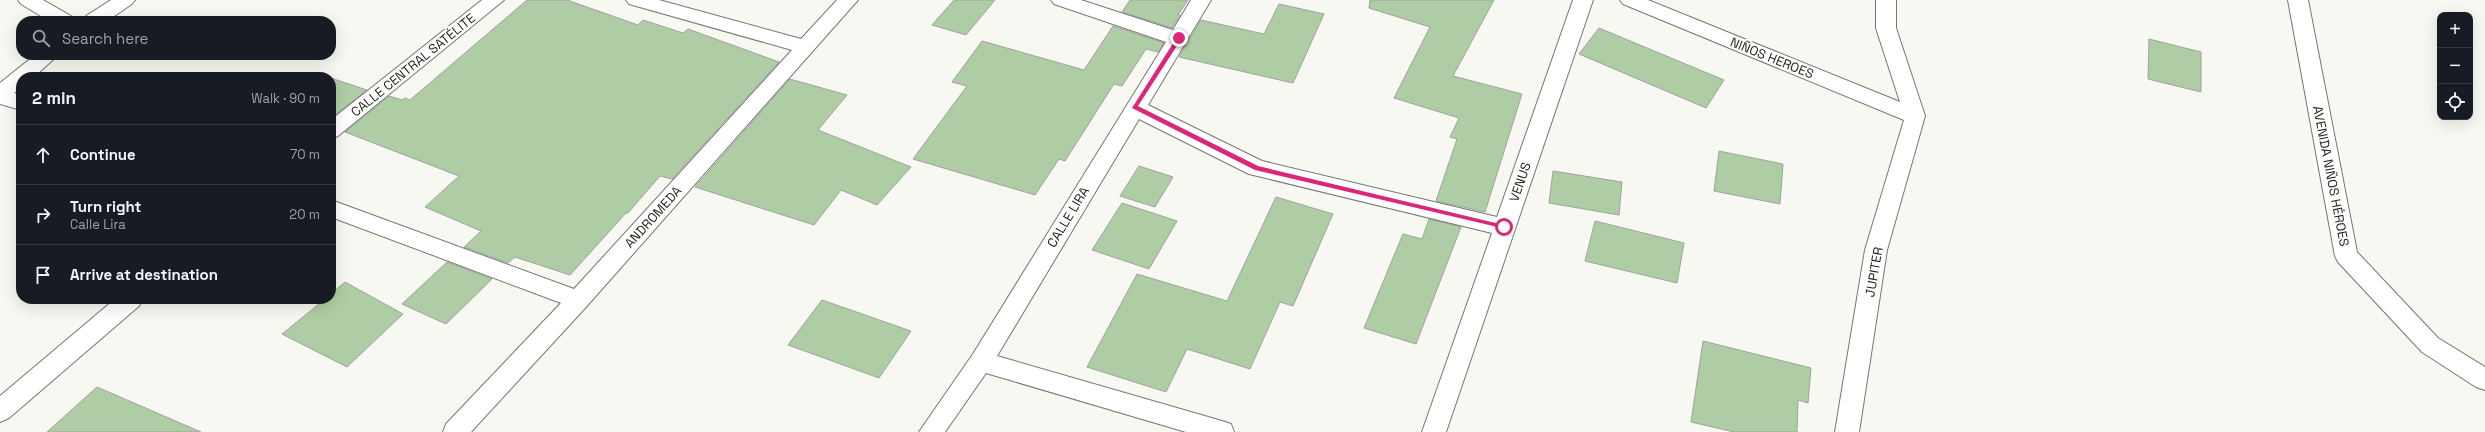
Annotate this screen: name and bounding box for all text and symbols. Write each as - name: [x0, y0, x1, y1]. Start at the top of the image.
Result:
- street label: CALLE CENTRAL SATÉLITE: [347, 10, 479, 120]
- map controls: [2437, 12, 2473, 120]
- button: +: [2437, 12, 2473, 48]
- search box: [16, 16, 336, 60]
- icon: search: [30, 27, 52, 49]
- text: Search here: [62, 29, 148, 48]
- route end: [1170, 29, 1188, 47]
- street label: NIÑOS HEROES: [1728, 34, 1816, 82]
- button: −: [2437, 48, 2473, 84]
- button: locate: [2437, 84, 2473, 120]
- text: 2 min: [32, 87, 76, 109]
- text: Walk · 90 m: [251, 90, 320, 107]
- street label: AVENIDA NIÑOS HÉROES: [2309, 104, 2353, 248]
- icon: ahead: [32, 144, 54, 166]
- text: Continue: [70, 145, 136, 164]
- text: 70 m: [290, 146, 320, 163]
- street label: VENUS: [1505, 160, 1535, 204]
- street label: ANDROMEDA: [621, 182, 685, 252]
- street label: CALLE LIRA: [1043, 183, 1093, 251]
- text: Turn right: [70, 197, 141, 216]
- icon: right: [32, 204, 54, 226]
- text: 20 m: [289, 206, 320, 223]
- text: Calle Lira: [70, 216, 126, 233]
- route start: [1495, 218, 1513, 236]
- street label: JUPITER: [1861, 246, 1887, 298]
- icon: arrive: [32, 264, 54, 286]
- text: Arrive at destination: [70, 265, 218, 284]

